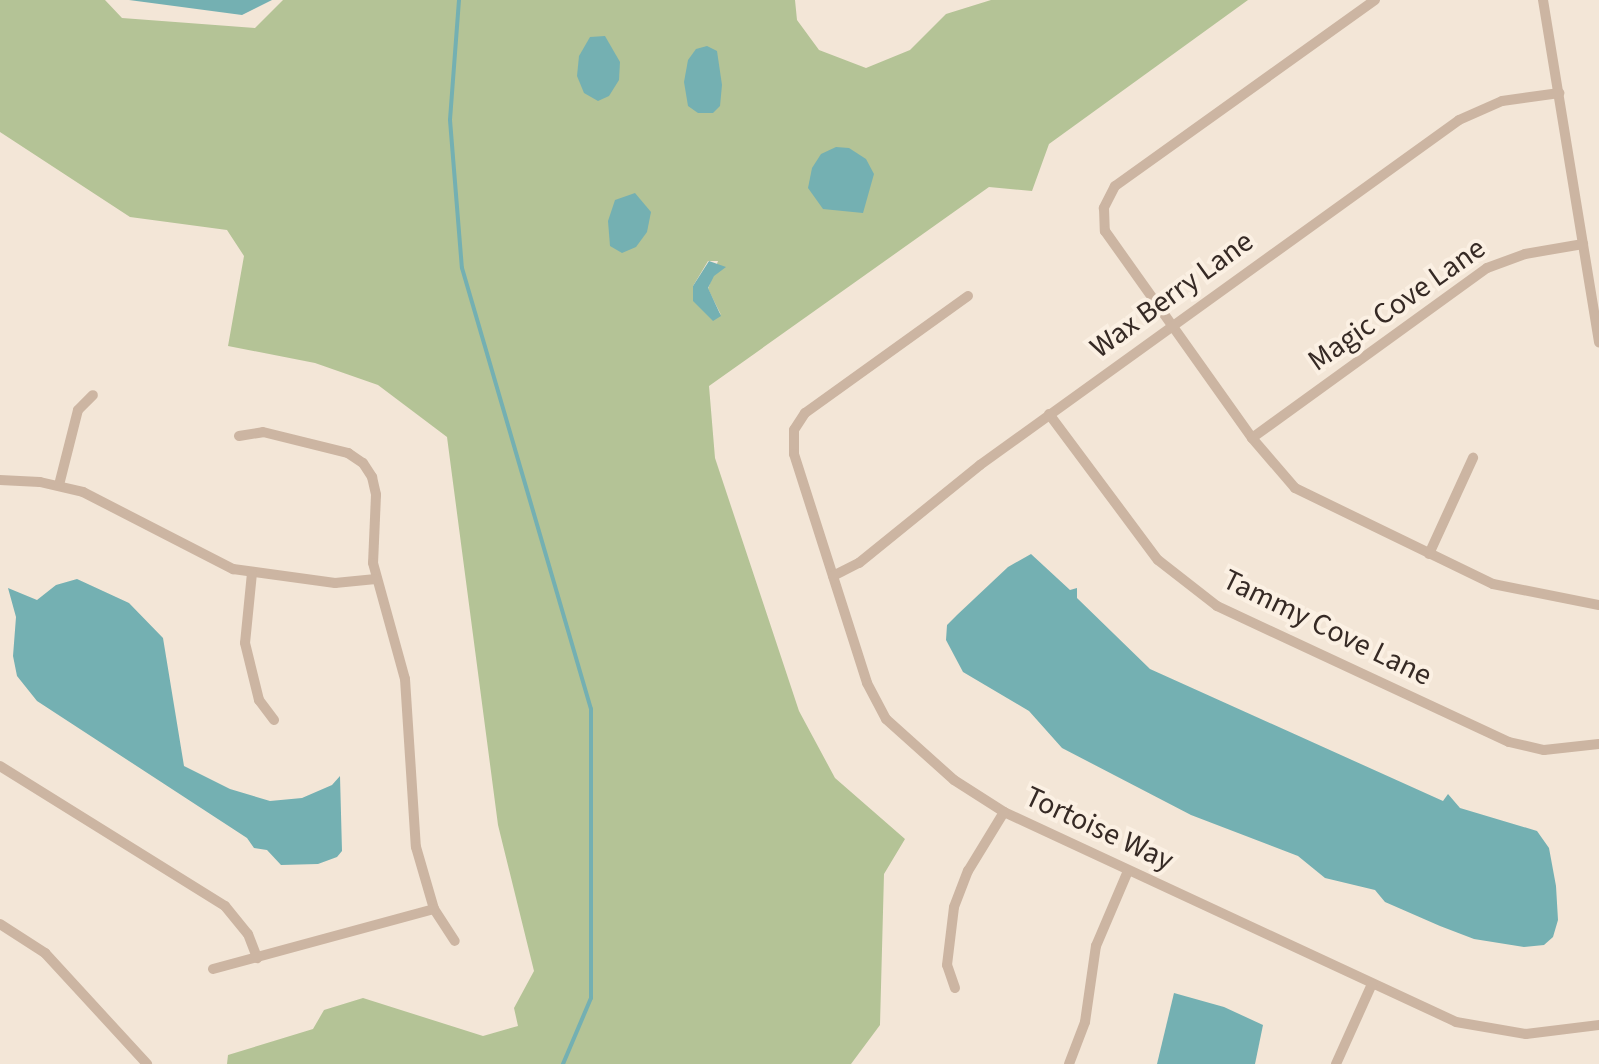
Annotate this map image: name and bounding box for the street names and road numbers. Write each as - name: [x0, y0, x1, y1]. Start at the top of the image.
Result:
- street label: Wax Berry Lane: [1083, 224, 1261, 366]
- street label: Magic Cove Lane: [1301, 231, 1493, 379]
- street label: Tammy Cove Lane: [1217, 562, 1437, 694]
- street label: Tortoise Way: [1019, 779, 1179, 879]

